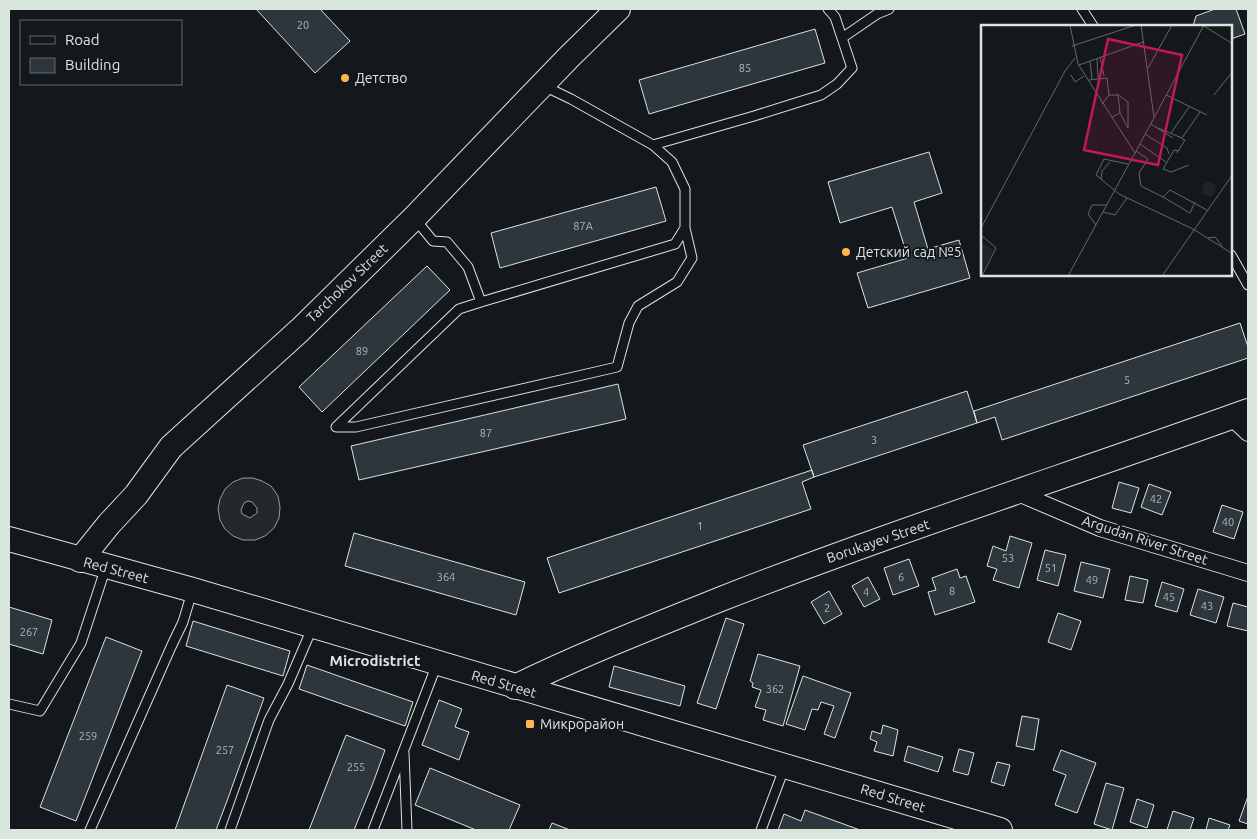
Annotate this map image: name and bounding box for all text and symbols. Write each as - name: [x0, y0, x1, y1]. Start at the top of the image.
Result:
- house number: 20: [297, 19, 309, 31]
- legend: [20, 20, 182, 85]
- inset map: [981, 25, 1232, 276]
- text: Road: [65, 31, 100, 48]
- text: Building: [65, 56, 120, 73]
- house number: 85: [739, 62, 751, 74]
- place label: Детство: [355, 70, 408, 86]
- marker: Детство: [339, 72, 351, 84]
- house number: 87А: [573, 220, 594, 232]
- street label: Tarchokov Street: [303, 240, 391, 326]
- place label: Детский сад №5: [856, 244, 962, 260]
- marker: Детский сад №5: [840, 246, 852, 258]
- house number: 89: [356, 345, 368, 357]
- house number: 5: [1124, 374, 1130, 386]
- house number: 87: [480, 427, 492, 439]
- house number: 3: [871, 434, 877, 446]
- house number: 42: [1150, 493, 1162, 505]
- street label: Argudan River Street: [1080, 512, 1210, 568]
- street label: Borukayev Street: [824, 516, 932, 566]
- house number: 40: [1222, 516, 1234, 528]
- house number: 1: [697, 520, 703, 532]
- house number: 53: [1002, 552, 1014, 564]
- street label: Red Street: [82, 554, 151, 587]
- house number: 51: [1045, 562, 1057, 574]
- house number: 364: [437, 571, 455, 583]
- house number: 6: [898, 571, 904, 583]
- house number: 49: [1086, 574, 1098, 586]
- house number: 8: [949, 585, 955, 597]
- house number: 4: [863, 586, 869, 598]
- house number: 45: [1163, 591, 1175, 603]
- house number: 43: [1201, 600, 1213, 612]
- house number: 2: [824, 602, 830, 614]
- house number: 267: [20, 626, 38, 638]
- district label: Microdistrict: [330, 652, 421, 669]
- street label: Red Street: [470, 667, 539, 701]
- house number: 362: [766, 683, 784, 695]
- place label: Микрорайон: [540, 716, 624, 732]
- marker: Микрорайон: [524, 718, 536, 730]
- house number: 259: [79, 730, 97, 742]
- house number: 257: [216, 744, 234, 756]
- house number: 255: [347, 761, 365, 773]
- street label: Red Street: [859, 781, 928, 816]

